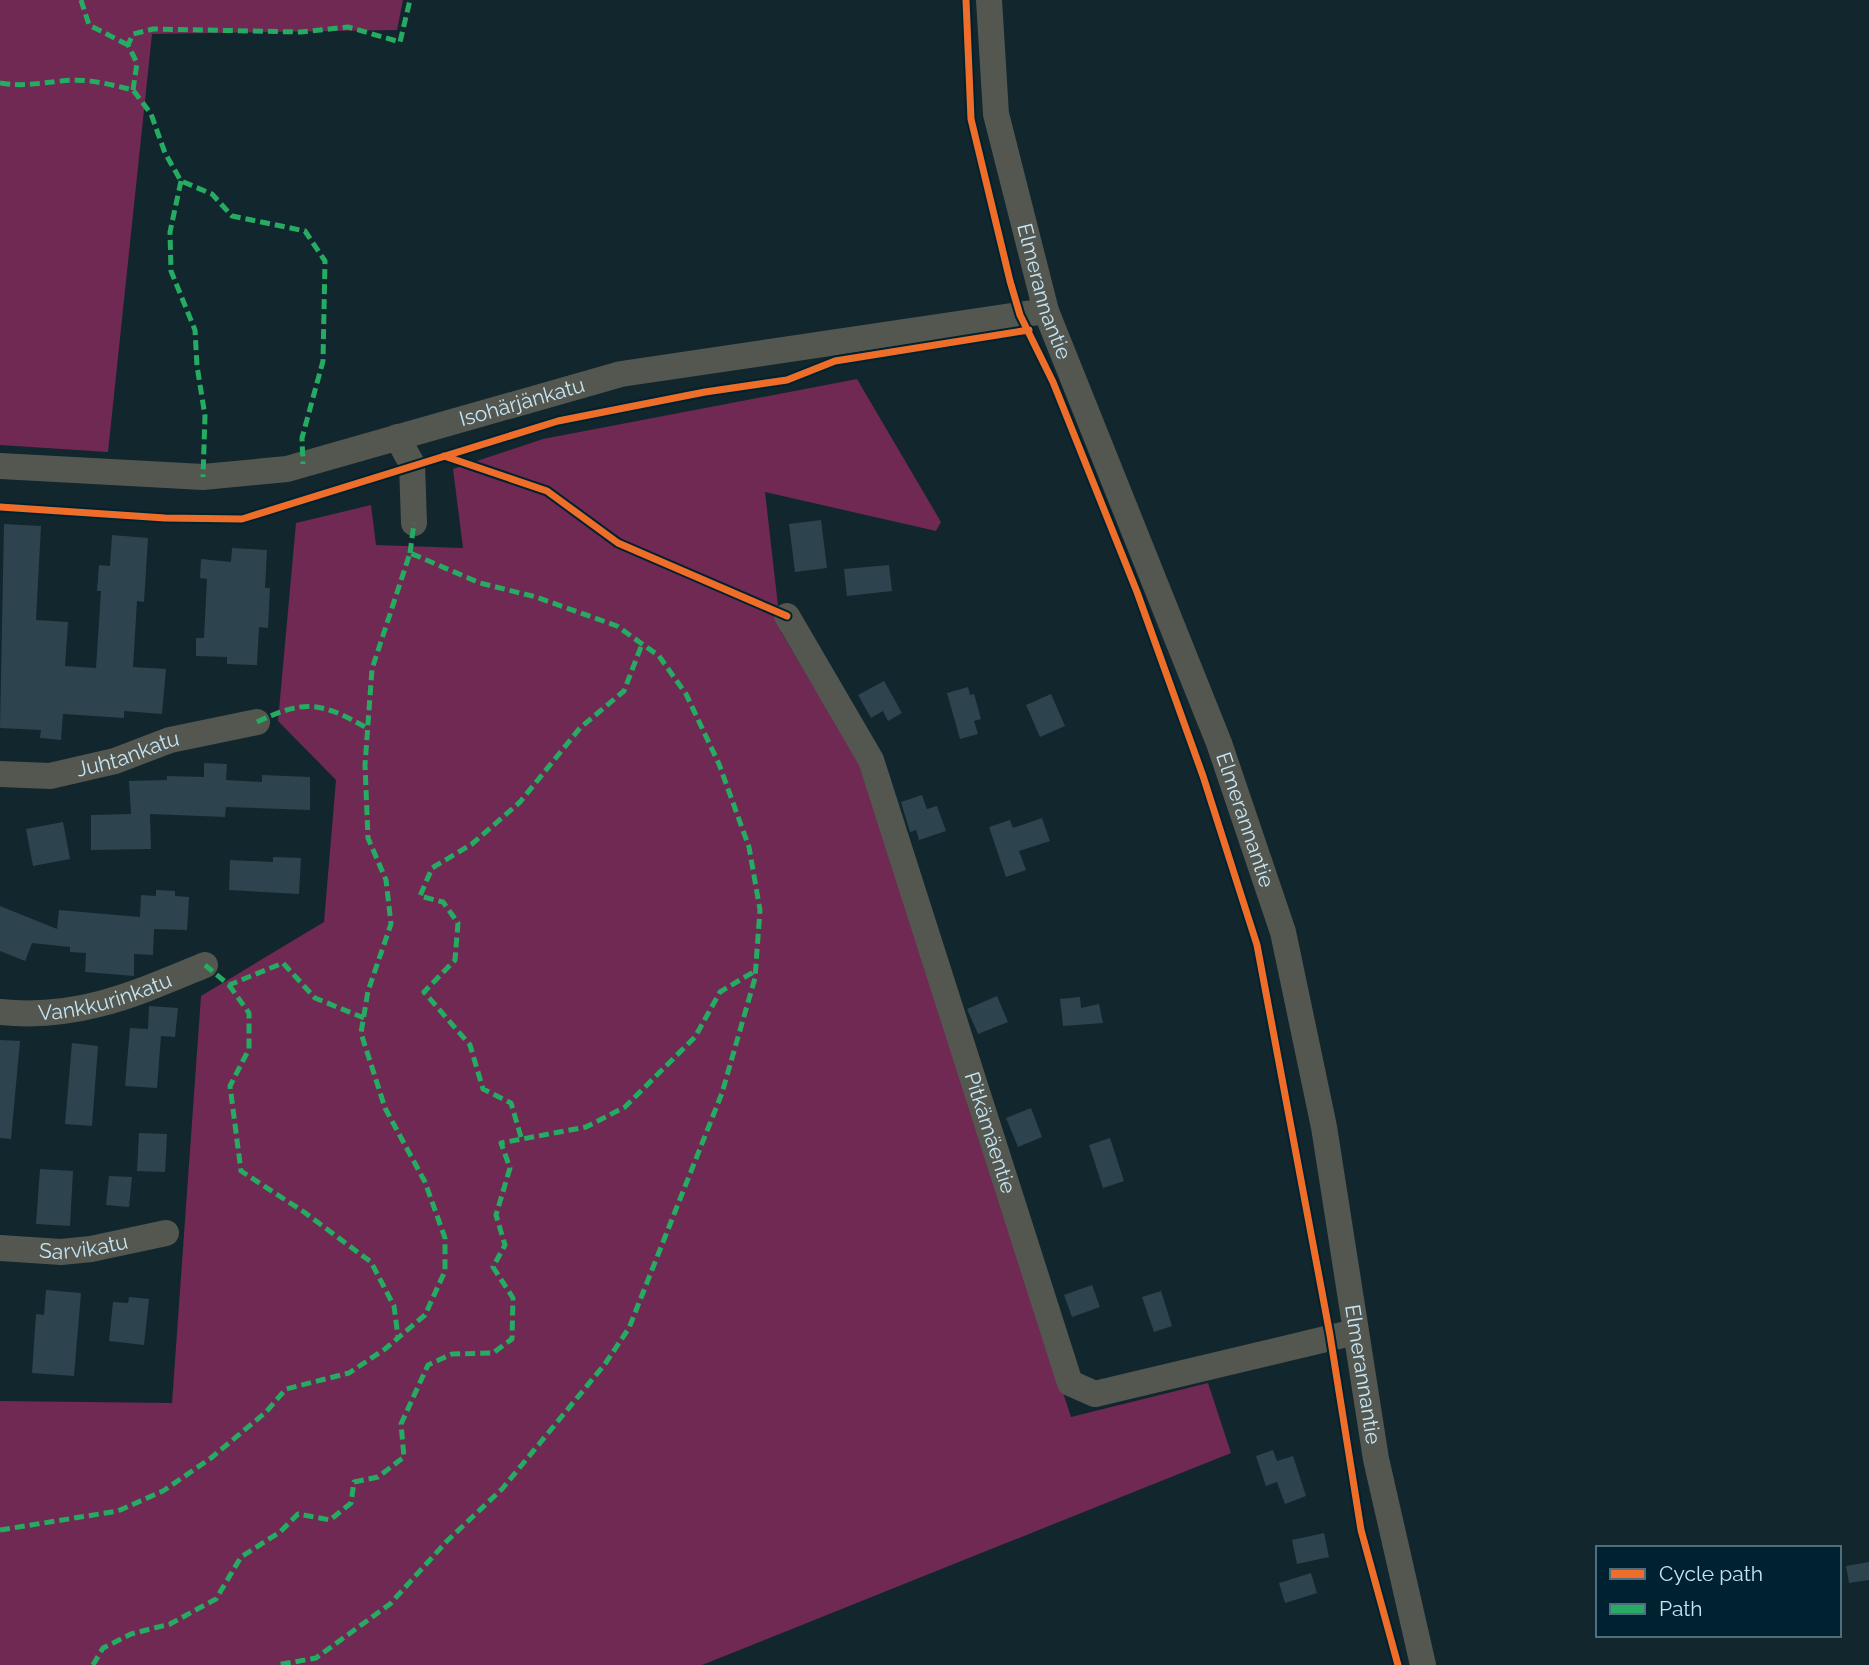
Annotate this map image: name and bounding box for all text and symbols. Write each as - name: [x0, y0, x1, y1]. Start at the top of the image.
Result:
- street label: Elmerannantie: [1012, 221, 1077, 363]
- street label: Isohärjänkatu: [456, 372, 587, 431]
- street label: Juhtankatu: [74, 725, 181, 782]
- street label: Elmerannantie: [1211, 749, 1280, 891]
- street label: Vankkurinkatu: [37, 967, 175, 1025]
- street label: Pitkämäentie: [959, 1069, 1022, 1197]
- street label: Sarvikatu: [38, 1228, 130, 1264]
- street label: Elmerannantie: [1340, 1303, 1386, 1446]
- legend: [1596, 1546, 1841, 1637]
- text: Cycle path: [1659, 1561, 1763, 1586]
- text: Path: [1659, 1596, 1703, 1621]

